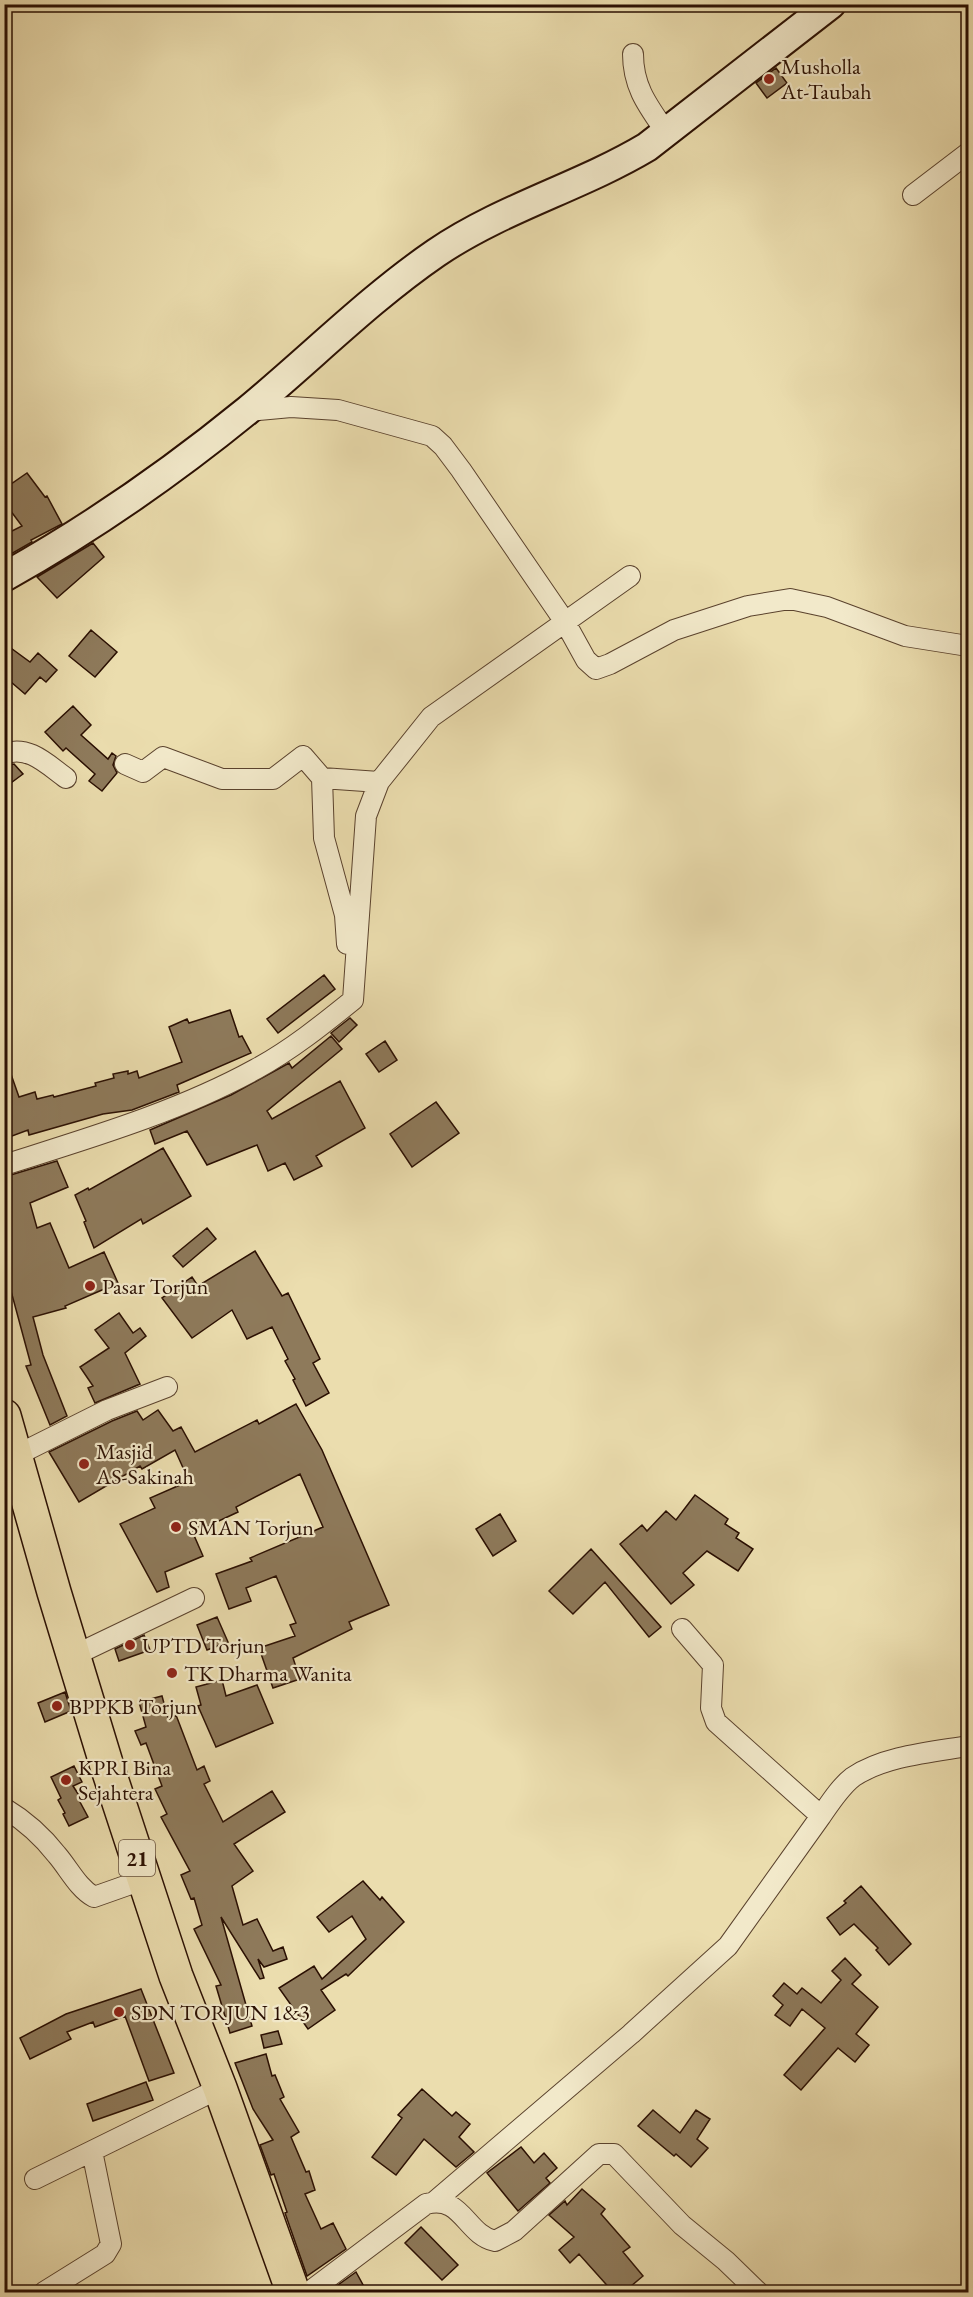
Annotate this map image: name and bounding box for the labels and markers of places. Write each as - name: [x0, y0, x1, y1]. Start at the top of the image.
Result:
- place label: Musholla At-Taubah: [780, 52, 872, 106]
- marker: Musholla At-Taubah: [762, 72, 776, 86]
- place label: Pasar Torjun: [102, 1272, 209, 1301]
- marker: Pasar Torjun: [83, 1279, 97, 1293]
- place label: Masjid AS-Sakinah: [95, 1437, 194, 1491]
- marker: Masjid AS-Sakinah: [77, 1457, 91, 1471]
- place label: SMAN Torjun: [188, 1513, 314, 1542]
- marker: SMAN Torjun: [169, 1520, 183, 1534]
- place label: UPTD Torjun: [142, 1631, 265, 1660]
- marker: UPTD Torjun: [123, 1638, 137, 1652]
- place label: TK Dharma Wanita: [184, 1659, 352, 1688]
- marker: TK Dharma Wanita: [165, 1666, 179, 1680]
- place label: BPPKB Torjun: [69, 1692, 198, 1721]
- marker: BPPKB Torjun: [50, 1699, 64, 1713]
- place label: KPRI Bina Sejahtera: [78, 1753, 172, 1807]
- marker: KPRI Bina Sejahtera: [59, 1773, 73, 1787]
- place label: SDN TORJUN 1&3: [131, 1998, 310, 2027]
- marker: SDN TORJUN 1&3: [112, 2005, 126, 2019]

